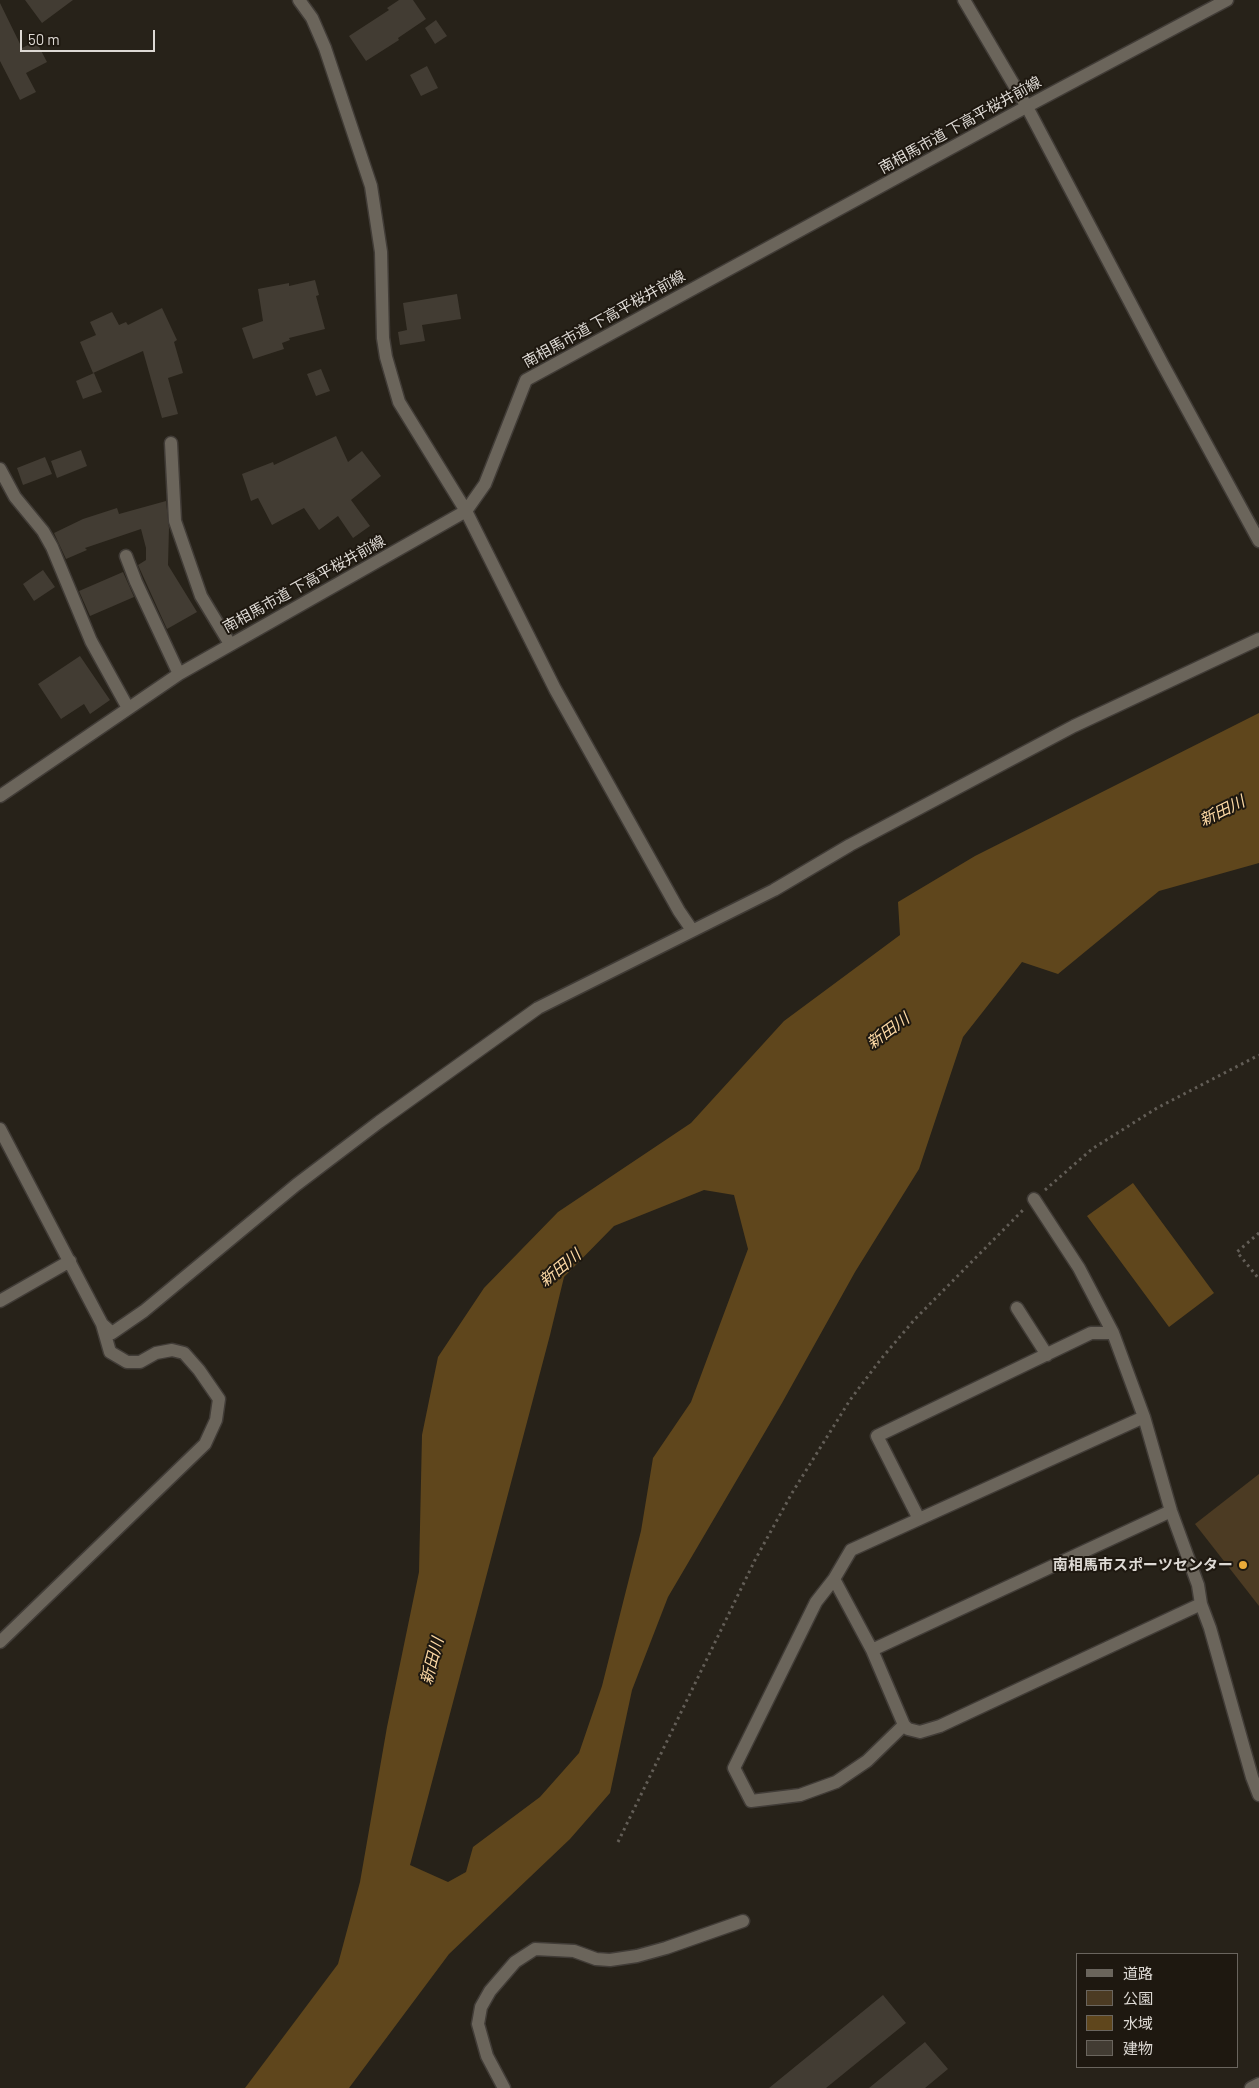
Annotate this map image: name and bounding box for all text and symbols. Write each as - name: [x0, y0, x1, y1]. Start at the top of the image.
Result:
- scale bar: [22, 20, 158, 52]
- text: 50 m: [28, 30, 60, 48]
- street label: 南相馬市道 下高平桜井前線: [876, 73, 1044, 177]
- street label: 南相馬市道 下高平桜井前線: [520, 267, 688, 371]
- street label: 南相馬市道 下高平桜井前線: [220, 532, 388, 636]
- water label: 新田川: [1196, 792, 1248, 830]
- water label: 新田川: [863, 1009, 913, 1053]
- water label: 新田川: [535, 1245, 585, 1291]
- place label: 南相馬市スポーツセンター: [1053, 1556, 1233, 1574]
- marker: 南相馬市スポーツセンター: [1237, 1559, 1249, 1571]
- water label: 新田川: [417, 1635, 447, 1687]
- legend: [1076, 1953, 1239, 2068]
- text: 道路: [1123, 1964, 1153, 1982]
- text: 公園: [1123, 1989, 1153, 2007]
- text: 水域: [1123, 2014, 1153, 2032]
- text: 建物: [1123, 2039, 1153, 2057]

